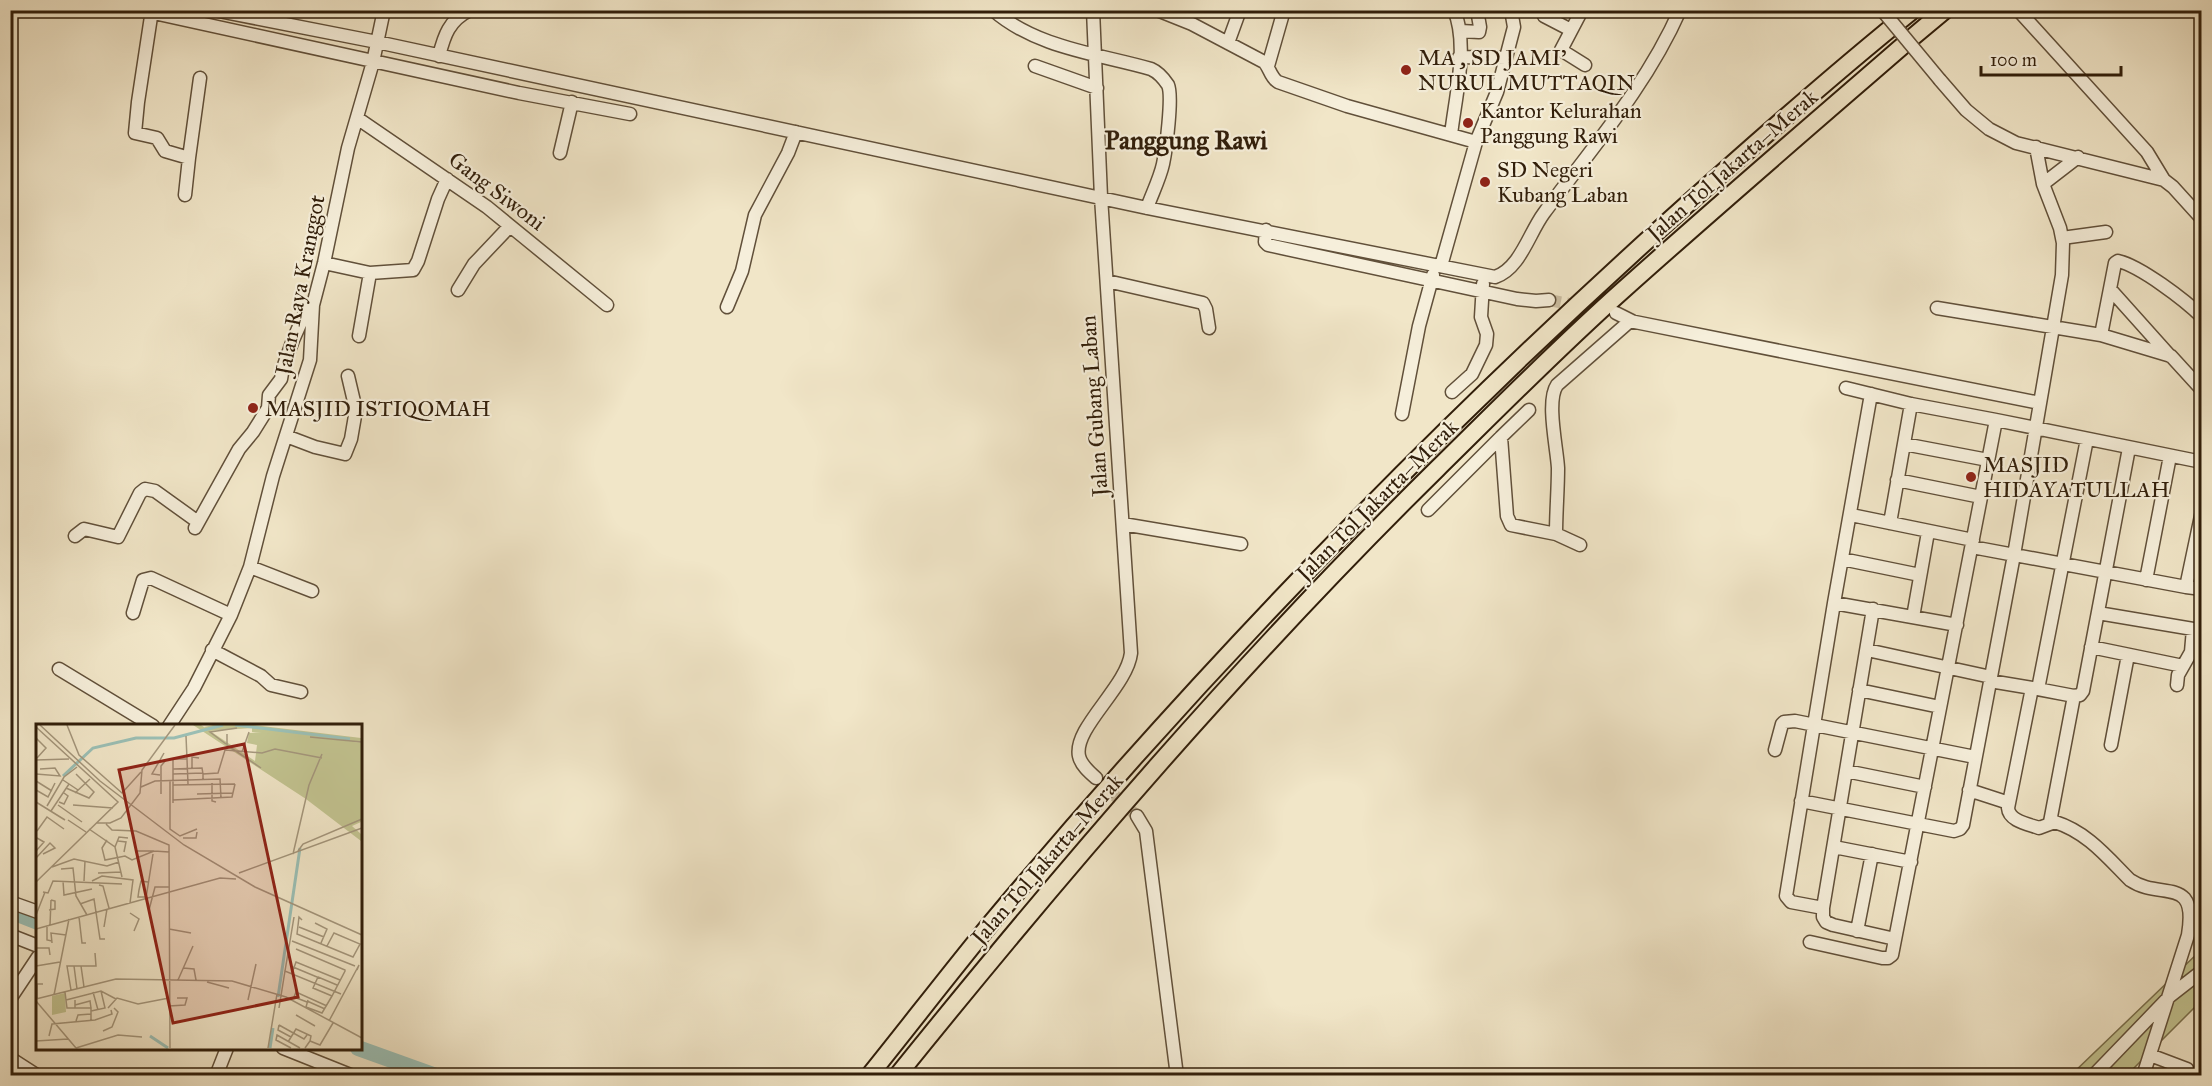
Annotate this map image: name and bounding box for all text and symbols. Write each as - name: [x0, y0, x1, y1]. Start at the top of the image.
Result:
- scale bar: [1981, 39, 2120, 77]
- place label: MA , SD JAMI' NURUL MUTTAQIN: [1418, 44, 1635, 96]
- text: 100 m: [1990, 49, 2037, 71]
- marker: MA , SD JAMI' NURUL MUTTAQIN: [1399, 63, 1413, 77]
- street label: Jalan Tol Jakarta–Merak: [1639, 83, 1824, 248]
- place label: Kantor Kelurahan Panggung Rawi: [1480, 97, 1642, 149]
- marker: Kantor Kelurahan Panggung Rawi: [1461, 116, 1475, 130]
- district label: Panggung Rawi: [1105, 124, 1268, 157]
- street label: Gang Siwoni: [443, 146, 551, 236]
- place label: SD Negeri Kubang Laban: [1497, 156, 1628, 208]
- marker: SD Negeri Kubang Laban: [1478, 175, 1492, 189]
- street label: Jalan Raya Kranggot: [269, 192, 331, 379]
- street label: Jalan Gubang Laban: [1074, 314, 1114, 500]
- place label: MASJID ISTIQOMAH: [265, 395, 490, 422]
- marker: MASJID ISTIQOMAH: [246, 401, 260, 415]
- street label: Jalan Tol Jakarta–Merak: [1289, 413, 1464, 588]
- place label: MASJID HIDAYATULLAH: [1983, 451, 2170, 503]
- marker: MASJID HIDAYATULLAH: [1964, 470, 1978, 484]
- inset map: [36, 724, 362, 1050]
- street label: Jalan Tol Jakarta–Merak: [964, 767, 1129, 952]

